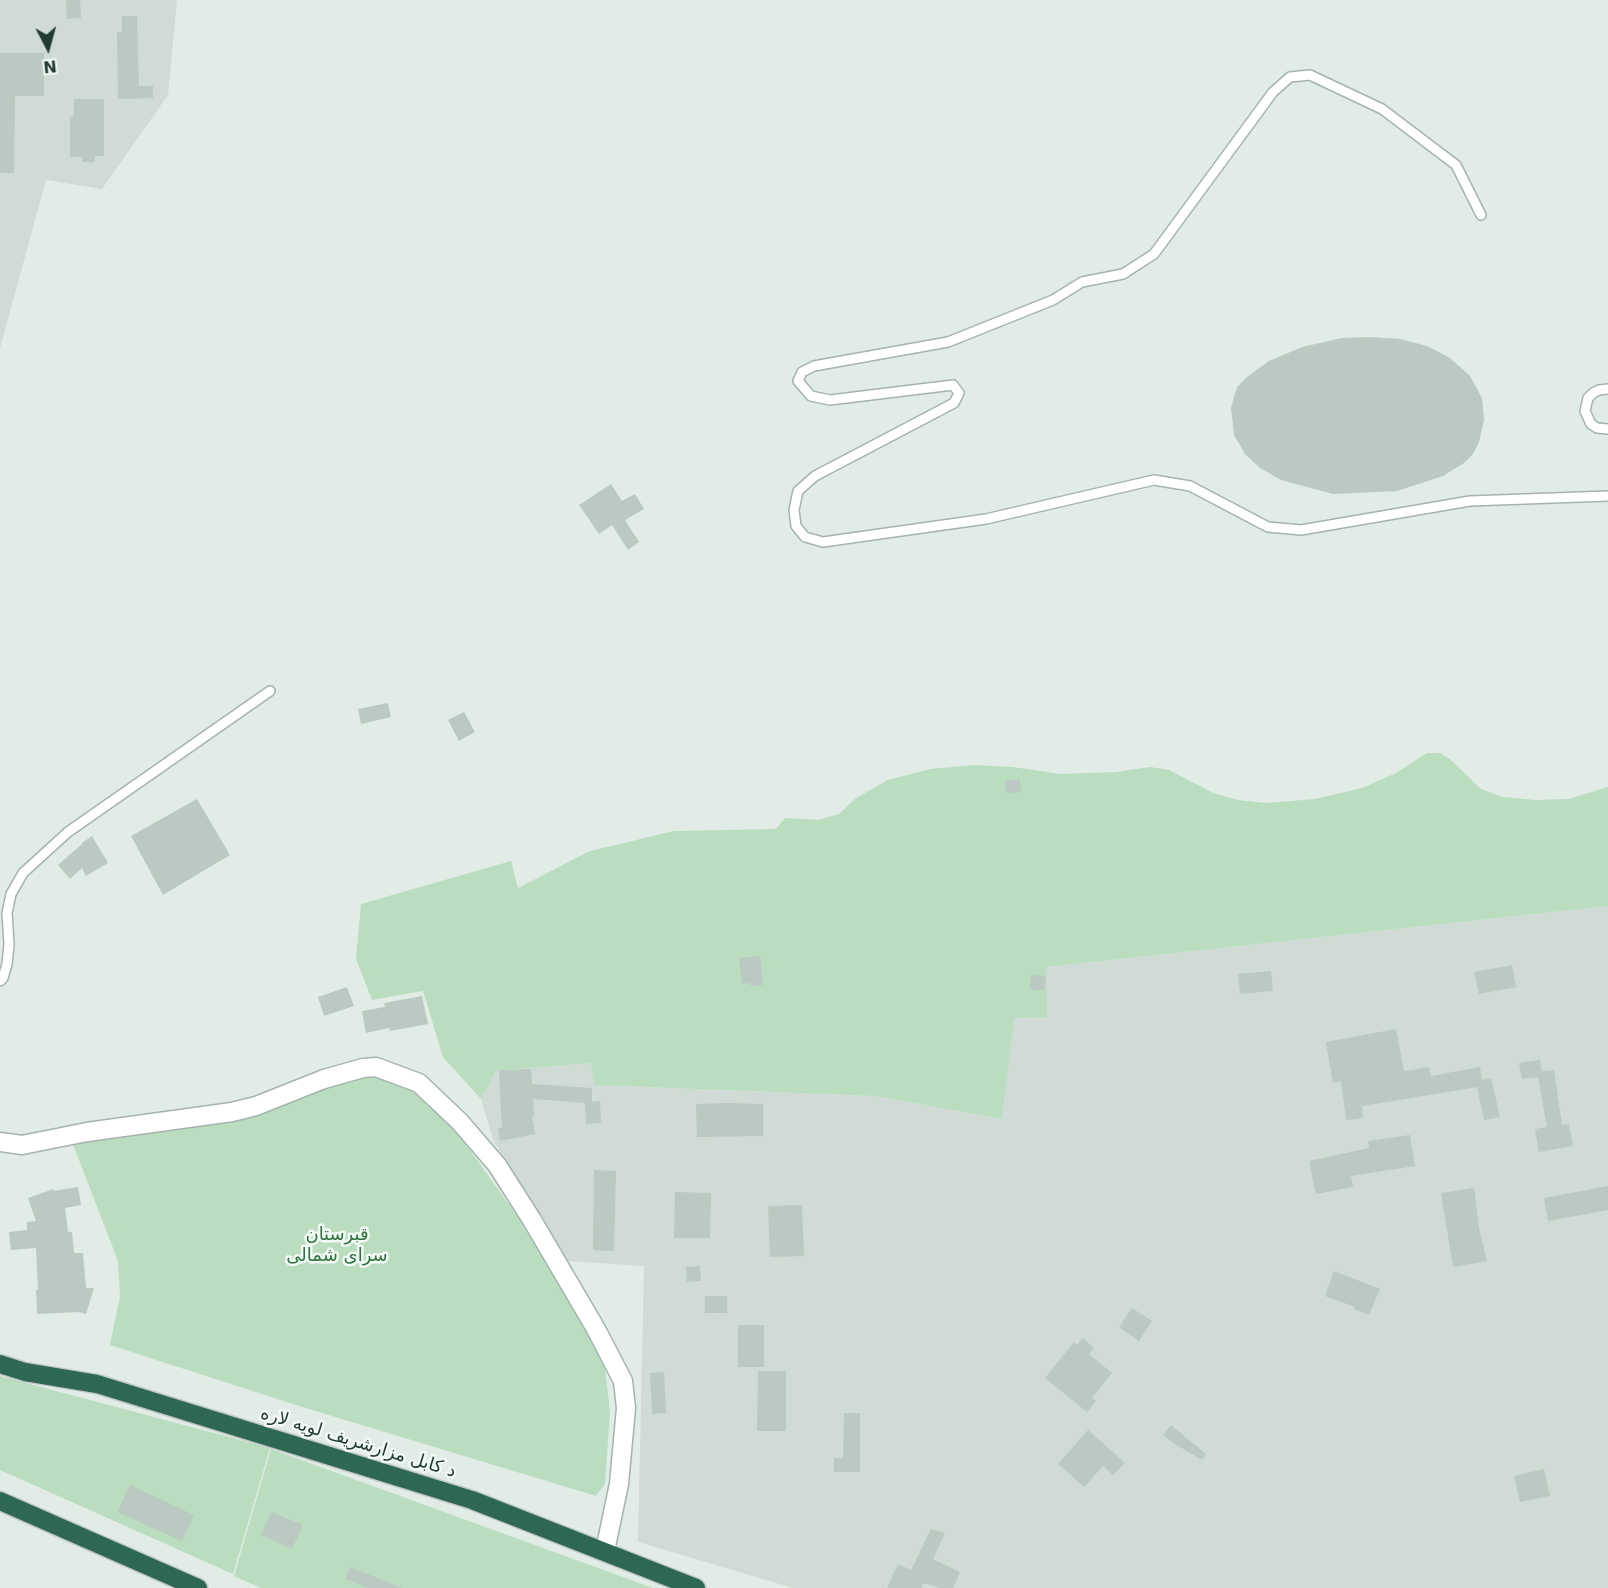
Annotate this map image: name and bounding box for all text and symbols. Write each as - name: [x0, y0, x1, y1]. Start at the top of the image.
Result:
- north arrow: [18, 18, 78, 78]
- text: N: [42, 56, 58, 77]
- park label: قبرستان سرای شمالی: [286, 1224, 388, 1266]
- street label: د کابل مزارشریف لویه لاره: [258, 1403, 458, 1483]

